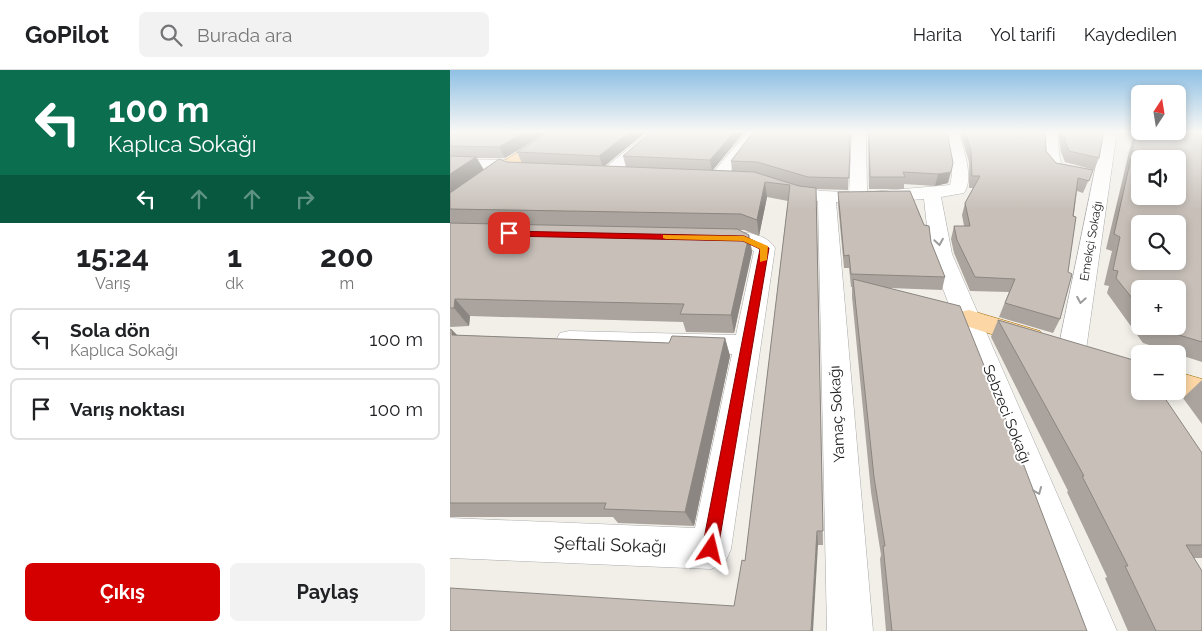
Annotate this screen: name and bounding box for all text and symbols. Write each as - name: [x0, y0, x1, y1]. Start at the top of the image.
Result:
- search box: [139, 12, 489, 57]
- text: GoPilot: [25, 20, 109, 49]
- icon: search: [157, 21, 185, 49]
- text: Burada ara: [197, 24, 292, 46]
- text: Harita: [913, 24, 962, 45]
- text: Yol tarifi: [990, 24, 1056, 45]
- text: Kaydedilen: [1084, 24, 1177, 45]
- north arrow: [1131, 85, 1186, 140]
- map controls: [1131, 85, 1186, 400]
- text: 100 m: [108, 89, 209, 130]
- icon: left: [25, 90, 90, 155]
- text: Kaplıca Sokağı: [108, 131, 257, 157]
- button: sound: [1131, 150, 1186, 205]
- icon: left: [132, 185, 160, 213]
- icon: ahead: [185, 185, 213, 213]
- icon: ahead: [238, 185, 266, 213]
- icon: right: [291, 185, 319, 213]
- street label: Emekçi Sokağı: [1077, 200, 1105, 282]
- pin: [488, 212, 530, 254]
- button: search: [1131, 215, 1186, 270]
- icon: arrive: [495, 219, 523, 247]
- one-way arrow: [934, 238, 944, 247]
- text: 15:24: [76, 239, 149, 274]
- text: 1: [227, 239, 242, 274]
- text: 200: [320, 239, 374, 274]
- text: Varış: [95, 274, 130, 293]
- text: dk: [225, 274, 244, 293]
- text: m: [340, 274, 354, 293]
- button: +: [1131, 280, 1186, 335]
- one-way arrow: [1076, 295, 1086, 304]
- text: Sola dön: [70, 319, 150, 341]
- icon: left: [27, 325, 55, 353]
- text: 100 m: [369, 328, 423, 350]
- text: Kaplıca Sokağı: [70, 341, 178, 360]
- button: −: [1131, 345, 1186, 400]
- street label: Sebzeci Sokağı: [979, 362, 1035, 466]
- street label: Yamaç Sokağı: [825, 365, 849, 463]
- icon: arrive: [27, 395, 55, 423]
- text: Varış noktası: [70, 398, 185, 420]
- text: 100 m: [369, 398, 423, 420]
- one-way arrow: [1032, 486, 1042, 494]
- position arrow: [684, 522, 736, 574]
- street label: Şeftali Sokağı: [553, 532, 667, 557]
- button: Çıkış: [25, 563, 220, 621]
- button: Paylaş: [230, 563, 425, 621]

